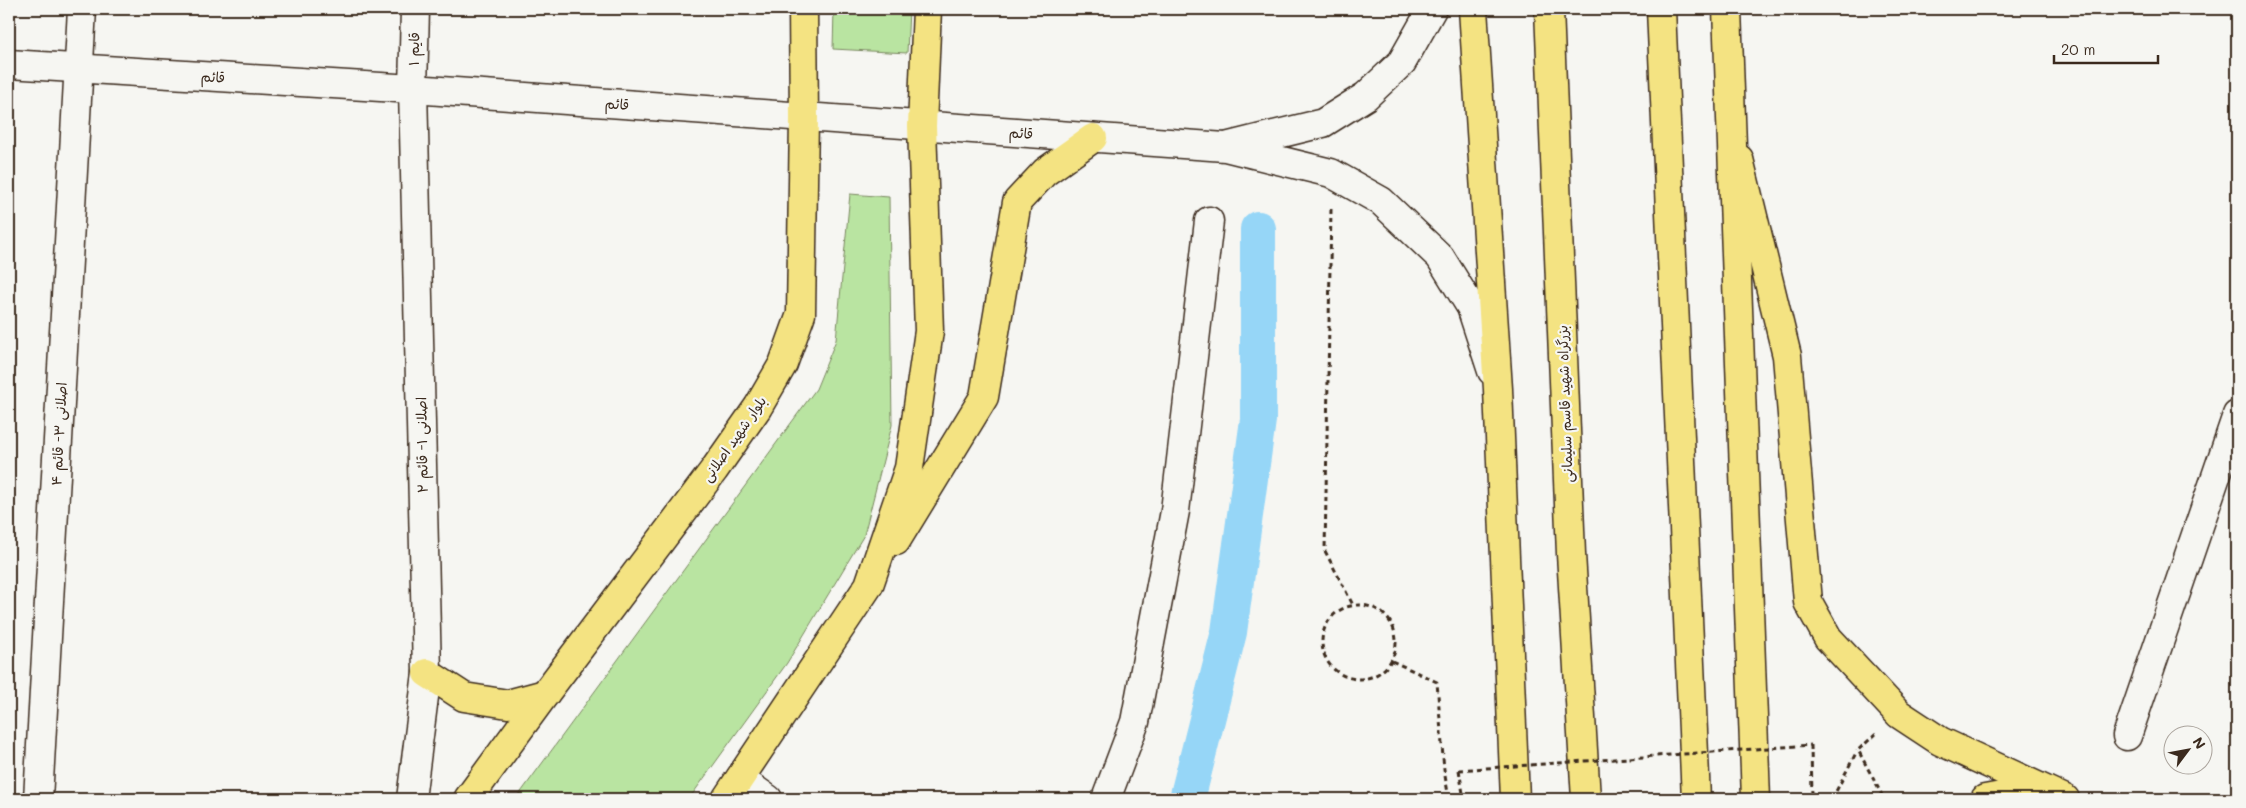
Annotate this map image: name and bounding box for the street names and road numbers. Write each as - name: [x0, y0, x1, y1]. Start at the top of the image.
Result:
- street label: قایم ۱: [404, 32, 425, 66]
- street label: قائم: [200, 66, 226, 89]
- street label: قائم: [604, 93, 630, 116]
- street label: قائم: [1008, 122, 1034, 145]
- street label: بزرگراه شهید قاسم سلیمانی: [1552, 325, 1579, 483]
- street label: اصلانی ۳- قائم ۴: [46, 382, 73, 486]
- street label: بلوار شهید اصلانی: [697, 392, 770, 485]
- street label: اصلانی ۱- قائم ۲: [411, 397, 434, 493]

